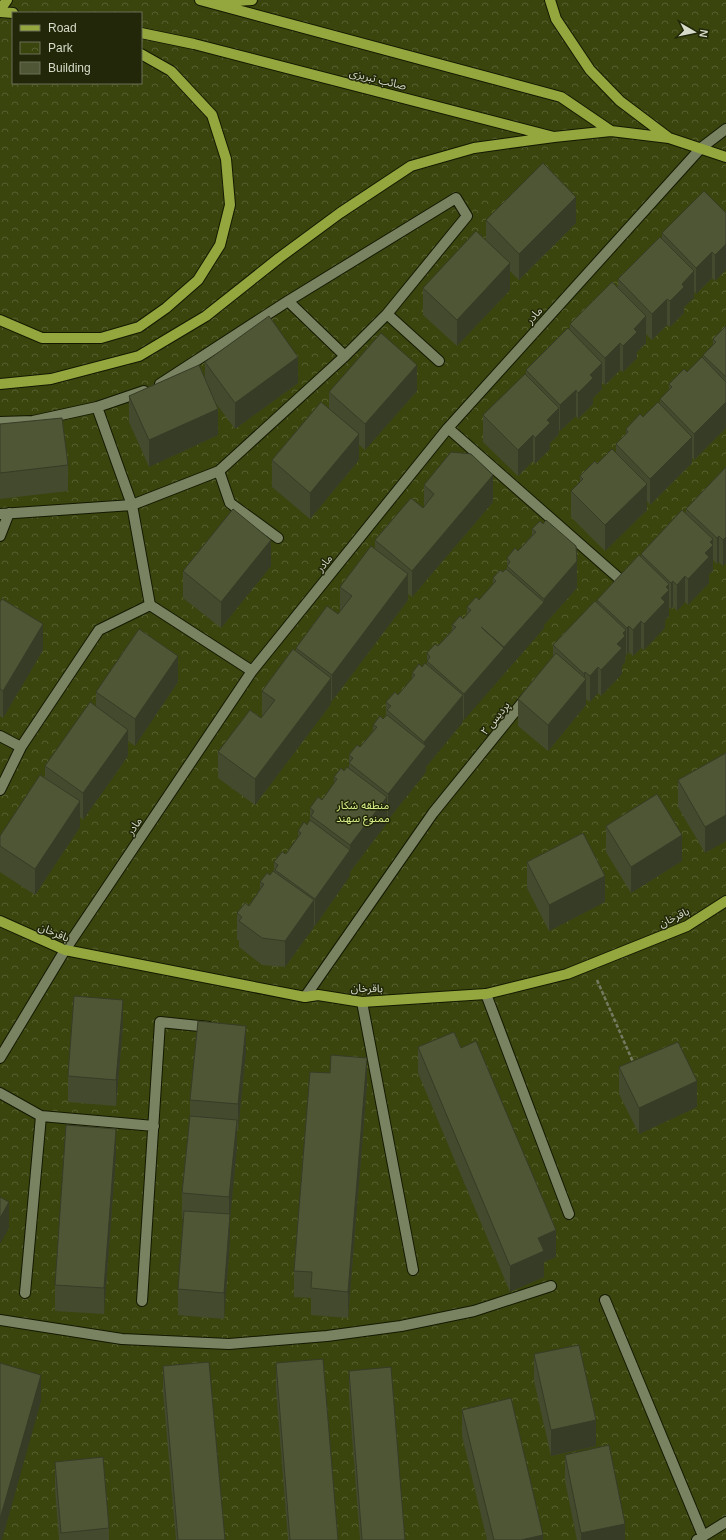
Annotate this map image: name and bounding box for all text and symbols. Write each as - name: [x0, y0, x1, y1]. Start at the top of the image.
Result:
- legend: [12, 12, 142, 84]
- north arrow: [674, 12, 714, 52]
- text: Road: [48, 21, 77, 35]
- text: N: [697, 29, 710, 38]
- text: Park: [48, 41, 74, 55]
- text: Building: [48, 61, 91, 75]
- street label: صائب تبریزی: [348, 66, 408, 93]
- street label: مادر: [523, 304, 545, 327]
- street label: مادر: [313, 552, 335, 575]
- street label: پردیس ۲: [478, 699, 514, 738]
- park label: منطقه شکار ممنوع سهند: [336, 799, 390, 826]
- street label: مادر: [123, 815, 145, 838]
- street label: باقرخان: [657, 905, 692, 930]
- street label: باقرخان: [36, 920, 71, 945]
- street label: باقرخان: [351, 982, 383, 995]

